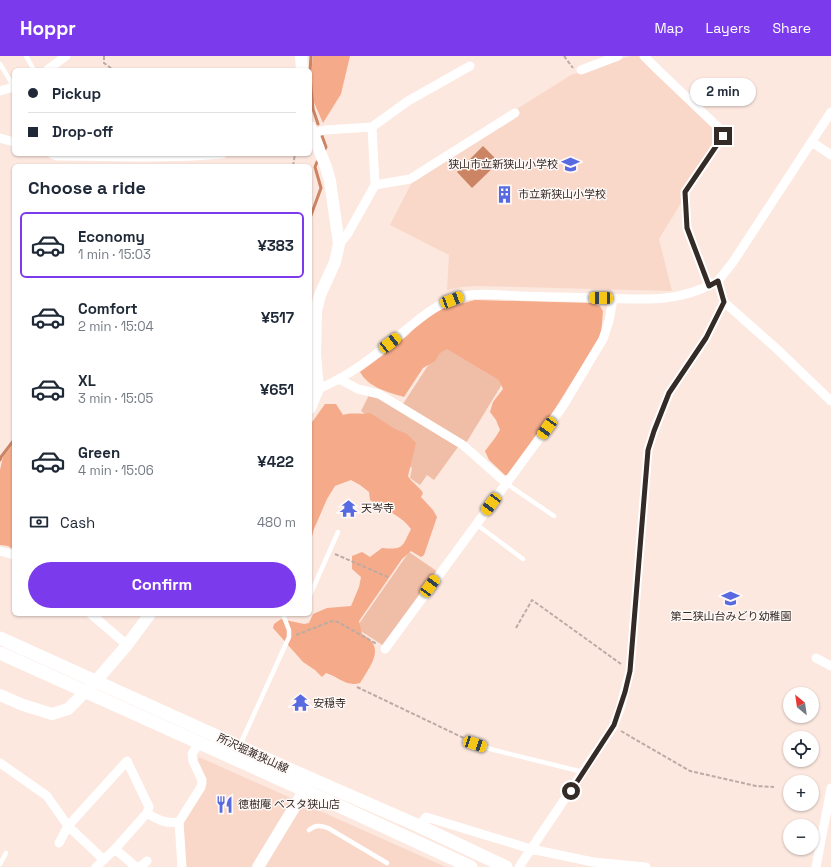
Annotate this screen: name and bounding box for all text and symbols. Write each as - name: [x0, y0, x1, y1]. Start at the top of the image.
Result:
- text: Hoppr: [20, 16, 76, 41]
- text: Map: [654, 19, 684, 37]
- text: Layers: [706, 19, 750, 37]
- text: Share: [772, 19, 811, 37]
- callout: 2 min: [690, 78, 756, 106]
- text: 2 min: [706, 83, 740, 100]
- text: Pickup: [52, 84, 101, 103]
- text: Drop-off: [52, 122, 113, 141]
- route end: [714, 127, 732, 145]
- school or university icon: 狭山市立新狭山小学校: [561, 154, 581, 174]
- place label: 狭山市立新狭山小学校: [448, 157, 558, 171]
- text: Choose a ride: [28, 176, 146, 199]
- building icon: 市立新狭山小学校: [495, 184, 515, 204]
- place label: 市立新狭山小学校: [518, 187, 606, 201]
- icon: car: [30, 227, 66, 263]
- text: Economy: [78, 227, 145, 246]
- text: ¥383: [257, 236, 294, 255]
- text: 1 min · 15:03: [78, 246, 151, 263]
- car: [439, 290, 465, 310]
- car: [589, 292, 613, 304]
- icon: car: [30, 299, 66, 335]
- text: Comfort: [78, 299, 138, 318]
- text: ¥517: [261, 308, 294, 327]
- text: 2 min · 15:04: [78, 318, 154, 335]
- car: [377, 331, 403, 355]
- icon: car: [30, 371, 66, 407]
- text: XL: [78, 371, 96, 390]
- text: ¥651: [260, 380, 294, 399]
- text: 3 min · 15:05: [78, 390, 153, 407]
- car: [535, 415, 559, 441]
- icon: car: [30, 443, 66, 479]
- text: Green: [78, 443, 120, 462]
- text: ¥422: [257, 452, 294, 471]
- text: 4 min · 15:06: [78, 462, 154, 479]
- car: [479, 491, 503, 517]
- temple icon: 天岑寺: [338, 498, 358, 518]
- place label: 天岑寺: [361, 501, 394, 515]
- icon: cash: [28, 511, 50, 533]
- text: Cash: [60, 513, 95, 532]
- text: 480 m: [257, 514, 296, 531]
- button: Confirm: [28, 562, 296, 608]
- car: [418, 573, 442, 599]
- school or university icon: 第二狭山台みどり幼稚園: [721, 588, 741, 608]
- place label: 第二狭山台みどり幼稚園: [671, 609, 792, 623]
- north arrow: [783, 687, 819, 723]
- map controls: [783, 687, 819, 855]
- temple icon: 安穏寺: [290, 693, 310, 713]
- place label: 安穏寺: [313, 696, 346, 710]
- street label: 所沢堀兼狭山線: [215, 730, 291, 776]
- button: locate: [783, 731, 819, 767]
- car: [462, 735, 488, 753]
- button: +: [783, 775, 819, 811]
- route start: [562, 782, 580, 800]
- restaurant icon: 徳樹庵 ベスタ狭山店: [215, 794, 235, 814]
- place label: 徳樹庵 ベスタ狭山店: [238, 797, 340, 811]
- button: −: [783, 819, 819, 855]

